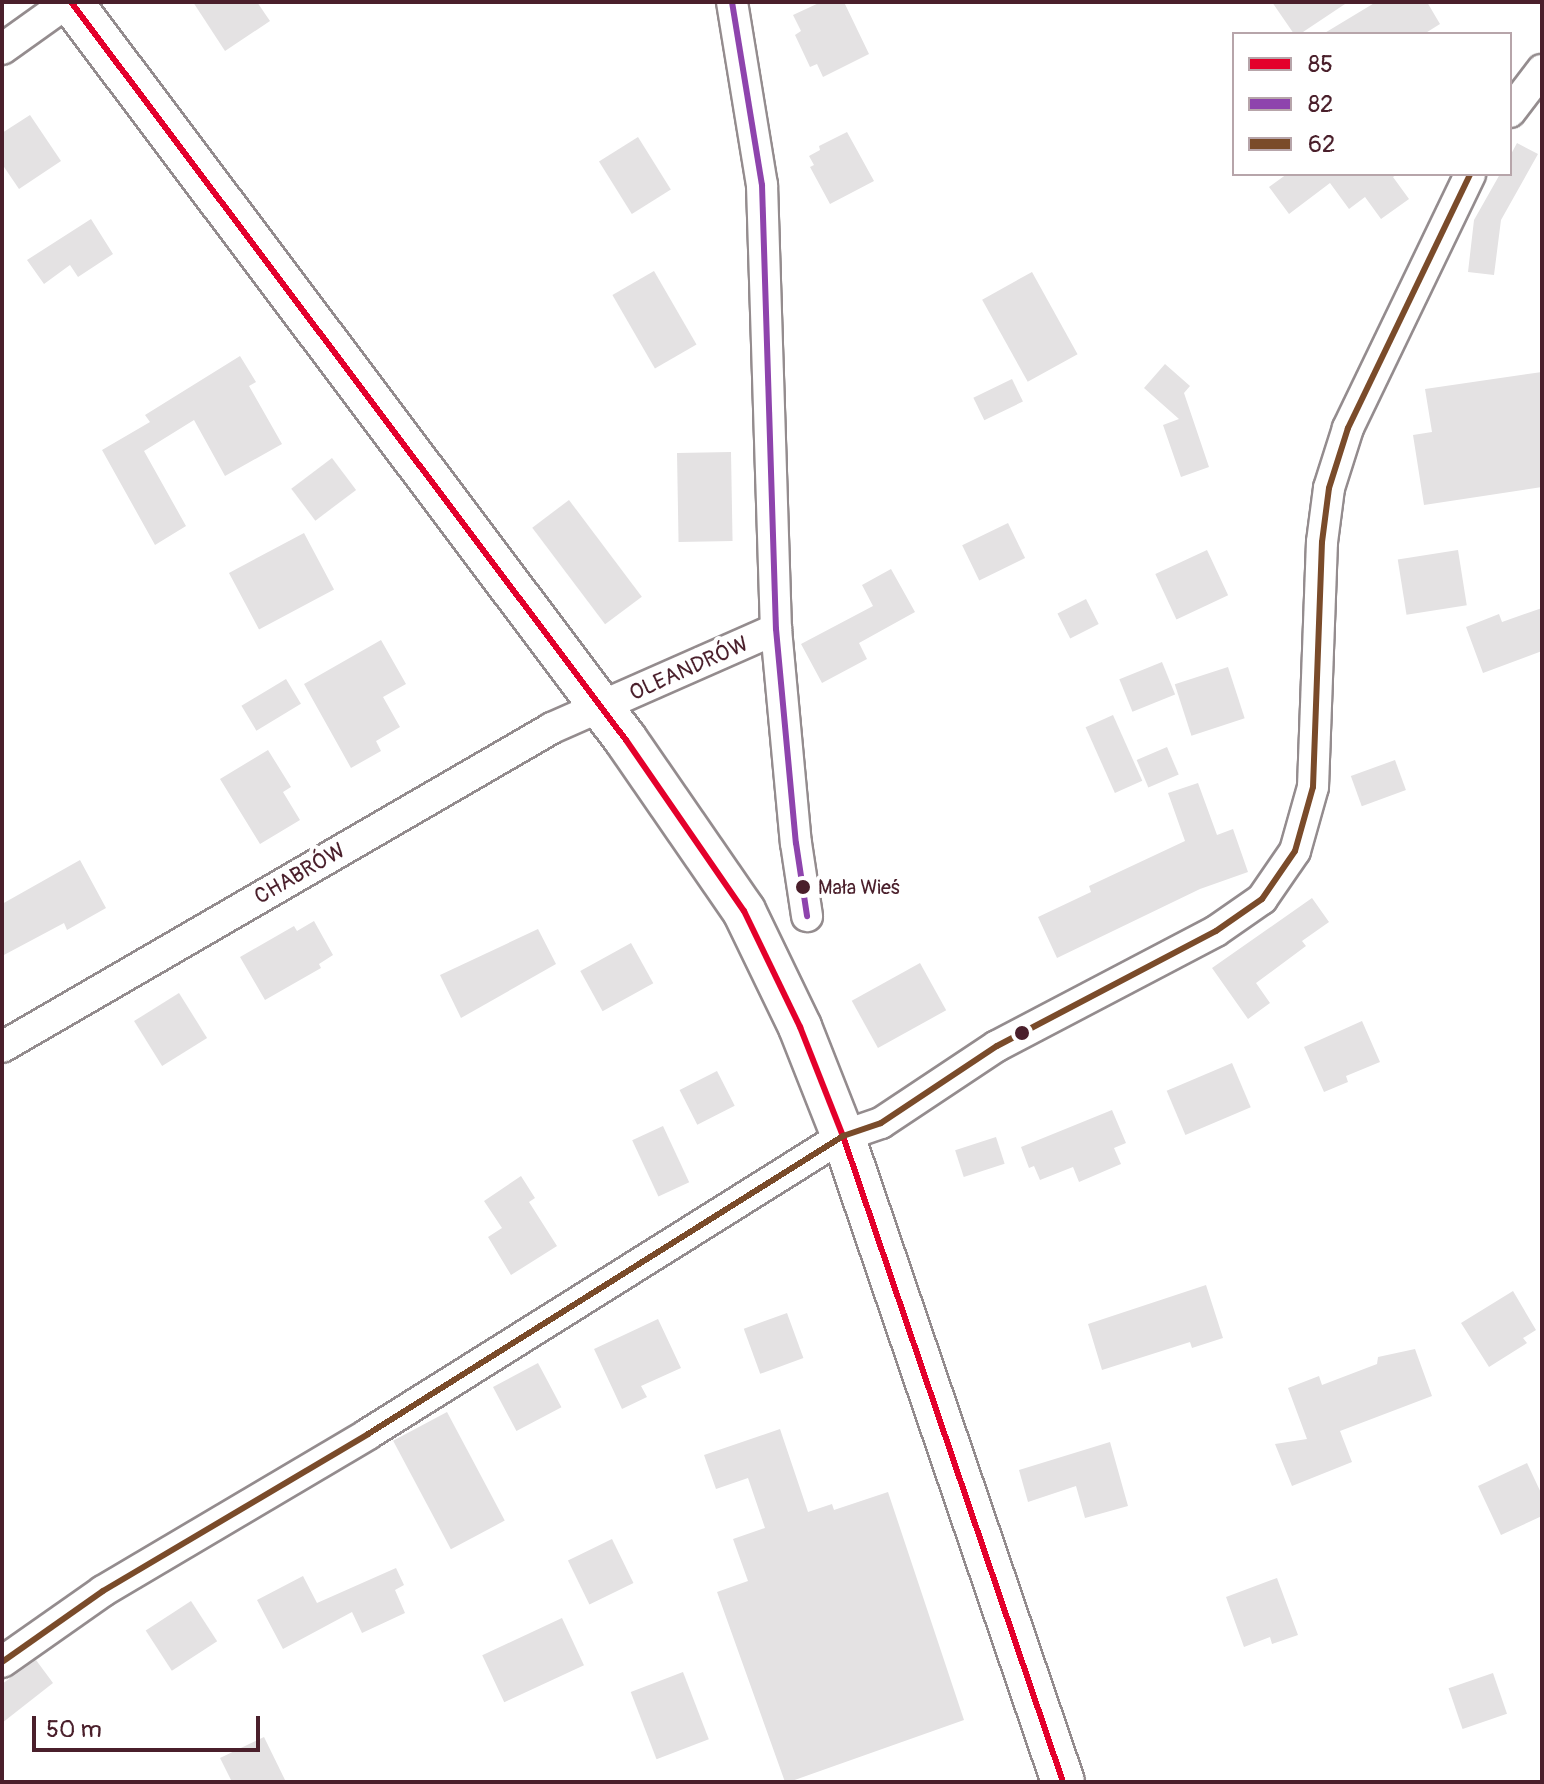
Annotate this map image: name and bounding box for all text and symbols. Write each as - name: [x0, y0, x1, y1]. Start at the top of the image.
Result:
- legend: [1232, 32, 1512, 176]
- text: 85: [1308, 50, 1333, 79]
- text: 82: [1308, 90, 1334, 119]
- text: 62: [1308, 130, 1335, 159]
- street label: OLEANDRÓW: [626, 631, 752, 707]
- street label: CHABRÓW: [250, 838, 350, 910]
- place label: Mała Wieś: [818, 875, 900, 899]
- marker: Mała Wieś: [795, 879, 811, 895]
- unlabelled marker: [1014, 1025, 1030, 1041]
- scale bar: [36, 1700, 264, 1750]
- text: 50 m: [46, 1715, 102, 1744]

